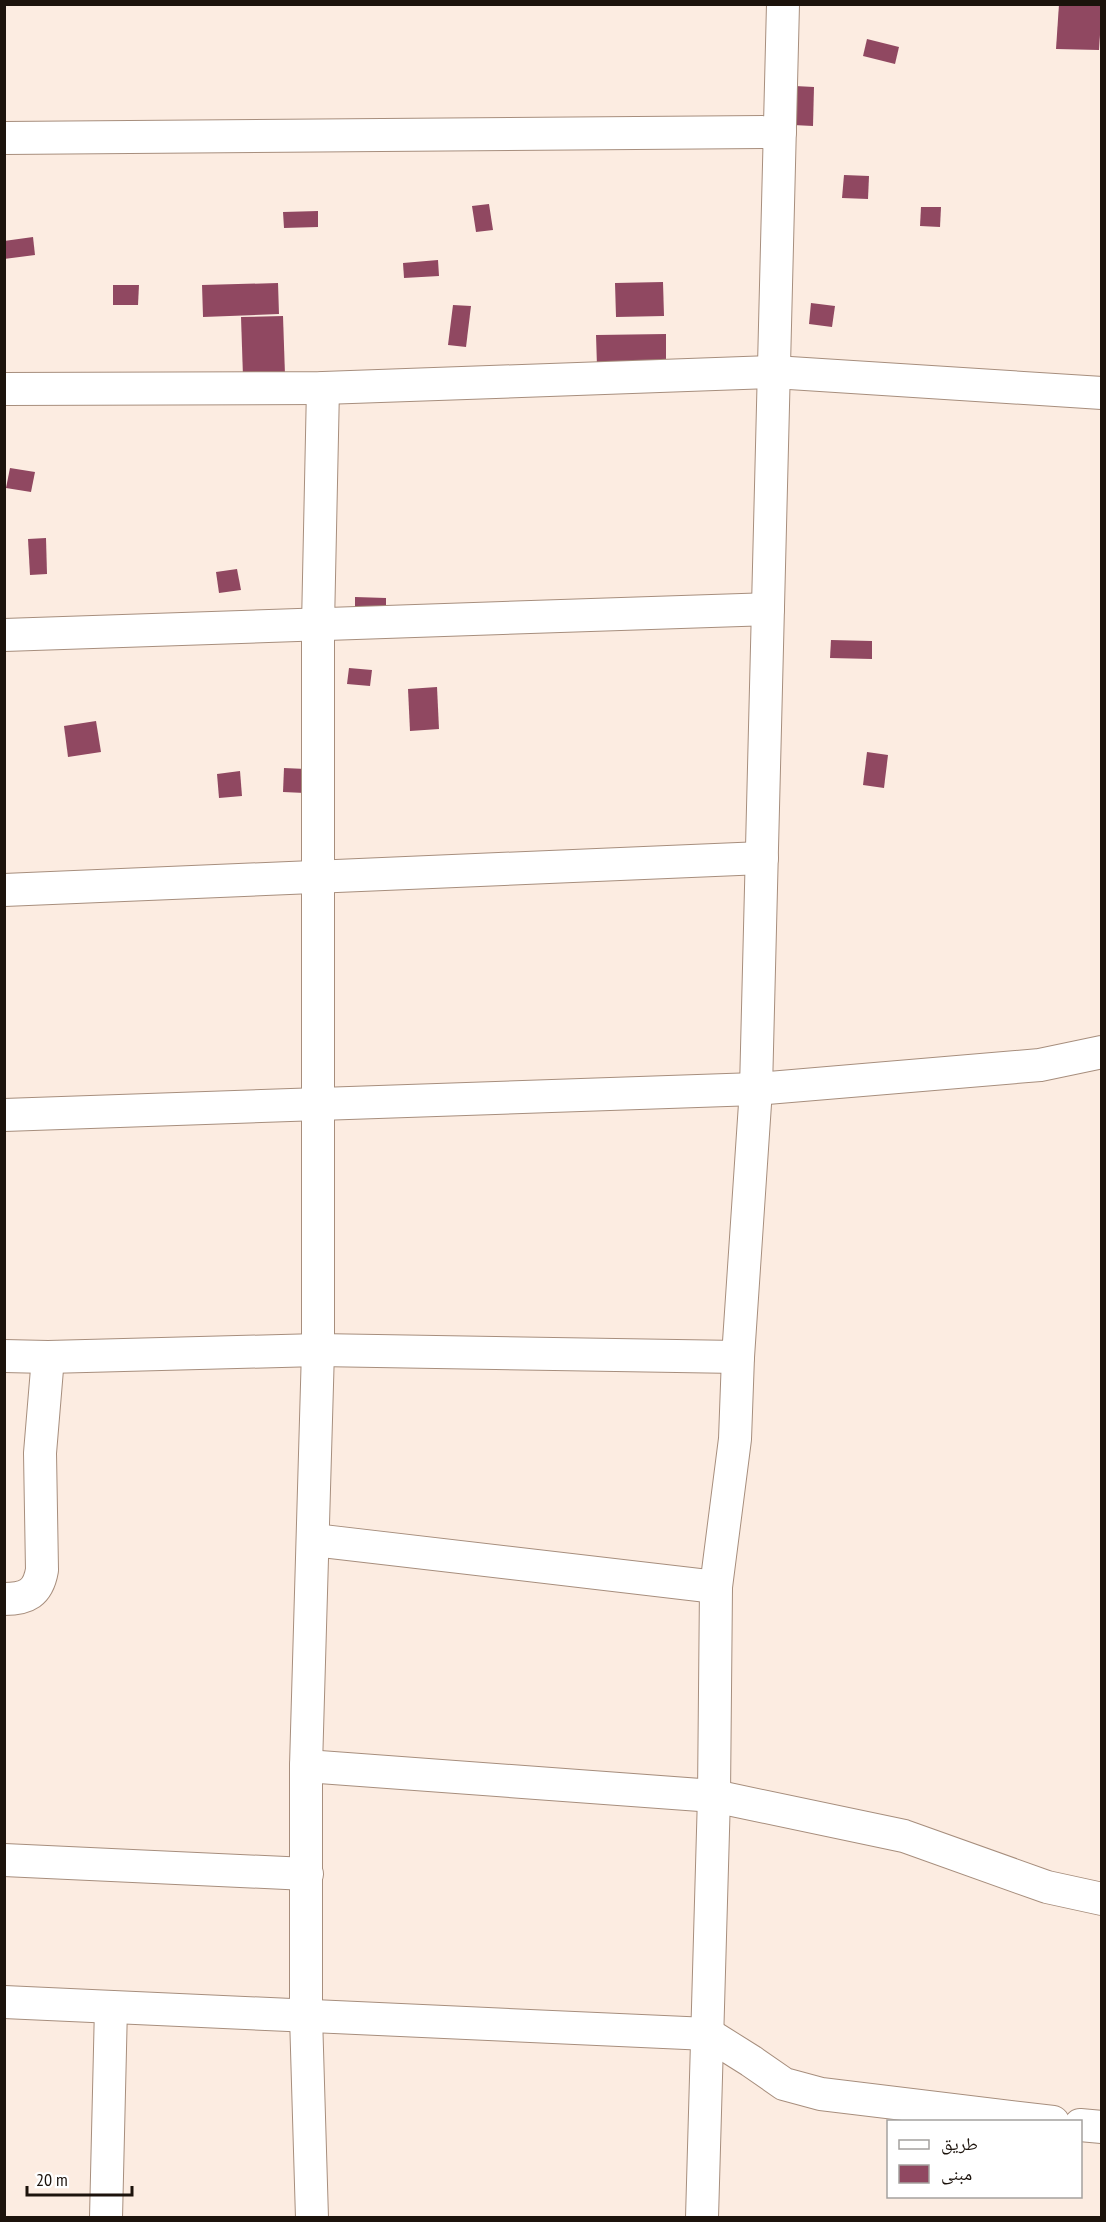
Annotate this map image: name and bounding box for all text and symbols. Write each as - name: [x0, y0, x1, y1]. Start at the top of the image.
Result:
- legend: [887, 2120, 1082, 2198]
- text: طريق: [941, 2132, 978, 2155]
- scale bar: [27, 2159, 132, 2197]
- text: مبنى: [941, 2162, 972, 2185]
- text: 20 m: [36, 2168, 68, 2191]

